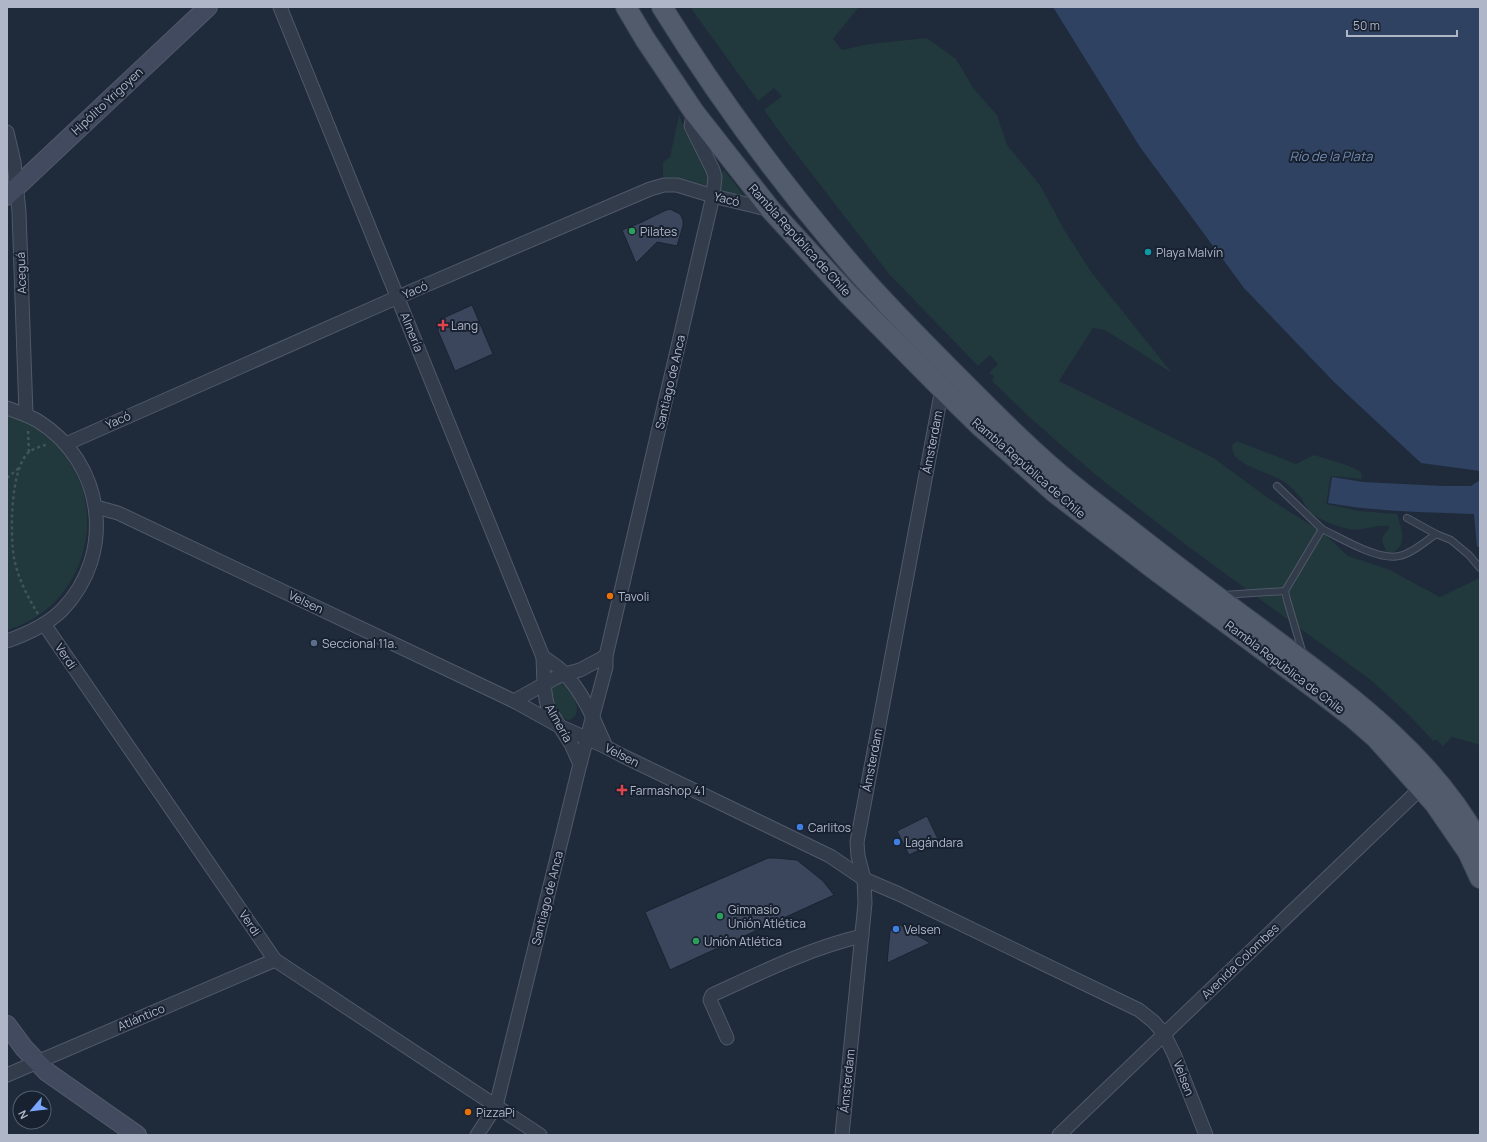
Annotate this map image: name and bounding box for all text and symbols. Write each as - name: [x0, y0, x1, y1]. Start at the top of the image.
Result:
- scale bar: [1347, 12, 1457, 38]
- text: 50 m: [1353, 17, 1380, 34]
- street label: Hipólito Yrigoyen: [67, 63, 147, 139]
- water label: Río de la Plata: [1290, 147, 1373, 165]
- street label: Rambla República de Chile: [745, 180, 855, 300]
- street label: Yacó: [712, 188, 742, 210]
- place label: Pilates: [640, 223, 677, 240]
- marker: Pilates: [627, 226, 637, 236]
- place label: Playa Malvín: [1156, 244, 1223, 261]
- marker: Playa Malvín: [1143, 247, 1153, 257]
- street label: Aceguá: [12, 252, 30, 294]
- street label: Yacó: [400, 277, 430, 303]
- street label: Almería: [396, 310, 428, 354]
- place label: Lang: [451, 317, 478, 334]
- marker: Lang: [438, 320, 448, 330]
- street label: Santiago de Anca: [651, 333, 689, 431]
- street label: Yacó: [103, 407, 133, 433]
- street label: Ámsterdam: [918, 409, 946, 475]
- street label: Rambla República de Chile: [969, 414, 1089, 522]
- street label: Velsen: [286, 587, 326, 617]
- place label: Tavoli: [618, 588, 649, 605]
- marker: Tavoli: [605, 591, 615, 601]
- street label: Rambla República de Chile: [1222, 617, 1348, 717]
- place label: Seccional 11a.: [322, 635, 397, 652]
- marker: Seccional 11a.: [309, 638, 319, 648]
- street label: Verdi: [51, 640, 81, 672]
- street label: Almería: [541, 701, 577, 745]
- street label: Ámsterdam: [858, 727, 886, 793]
- street label: Velsen: [602, 739, 642, 771]
- place label: Farmashop 41: [630, 782, 705, 799]
- marker: Farmashop 41: [617, 785, 627, 795]
- place label: Carlitos: [808, 819, 851, 836]
- marker: Carlitos: [795, 822, 805, 832]
- place label: Lagándara: [905, 834, 963, 851]
- marker: Lagándara: [892, 837, 902, 847]
- street label: Santiago de Anca: [527, 849, 567, 947]
- place label: Gimnasio Unión Atlética: [728, 901, 806, 932]
- street label: Verdi: [235, 907, 265, 939]
- marker: Gimnasio Unión Atlética: [715, 911, 725, 921]
- street label: Avenida Colombes: [1197, 919, 1283, 1003]
- place label: Velsen: [904, 921, 941, 938]
- marker: Velsen: [891, 924, 901, 934]
- place label: Unión Atlética: [704, 933, 782, 950]
- marker: Unión Atlética: [691, 936, 701, 946]
- street label: Atlántico: [115, 999, 167, 1035]
- street label: Ámsterdam: [835, 1048, 859, 1114]
- street label: Velsen: [1170, 1058, 1198, 1098]
- north arrow: [12, 1090, 52, 1130]
- place label: PizzaPi: [476, 1104, 515, 1121]
- marker: PizzaPi: [463, 1107, 473, 1117]
- text: N: [14, 1108, 31, 1122]

